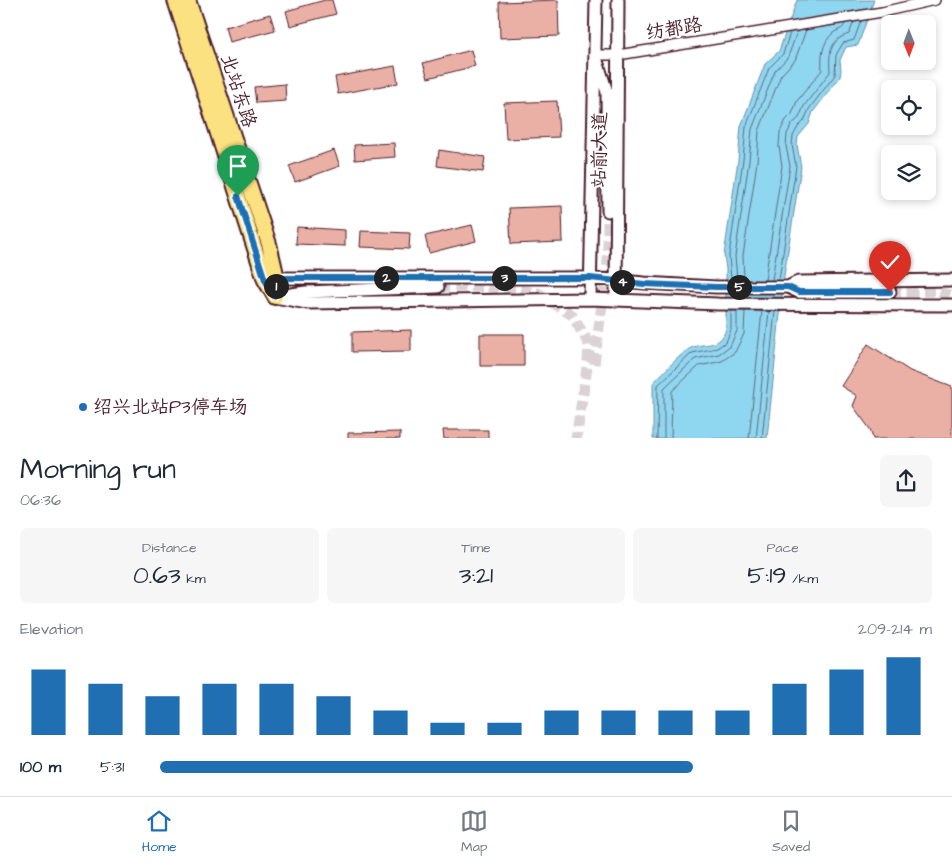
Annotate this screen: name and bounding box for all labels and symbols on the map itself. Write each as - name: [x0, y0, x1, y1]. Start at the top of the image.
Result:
- street label: 纺都路: [644, 11, 704, 47]
- north arrow: [881, 15, 936, 70]
- street label: 北站东路: [213, 51, 263, 131]
- street label: 站前大道: [586, 112, 614, 188]
- pin: [217, 145, 259, 196]
- pin: [869, 241, 911, 292]
- pin: 2: [374, 266, 398, 290]
- pin: 3: [492, 266, 516, 290]
- pin: 4: [610, 270, 634, 294]
- pin: 1: [264, 274, 288, 298]
- pin: 5: [726, 274, 752, 300]
- place label: 绍兴北站P3停车场: [93, 394, 248, 421]
- marker: 绍兴北站P3停车场: [77, 401, 89, 413]

